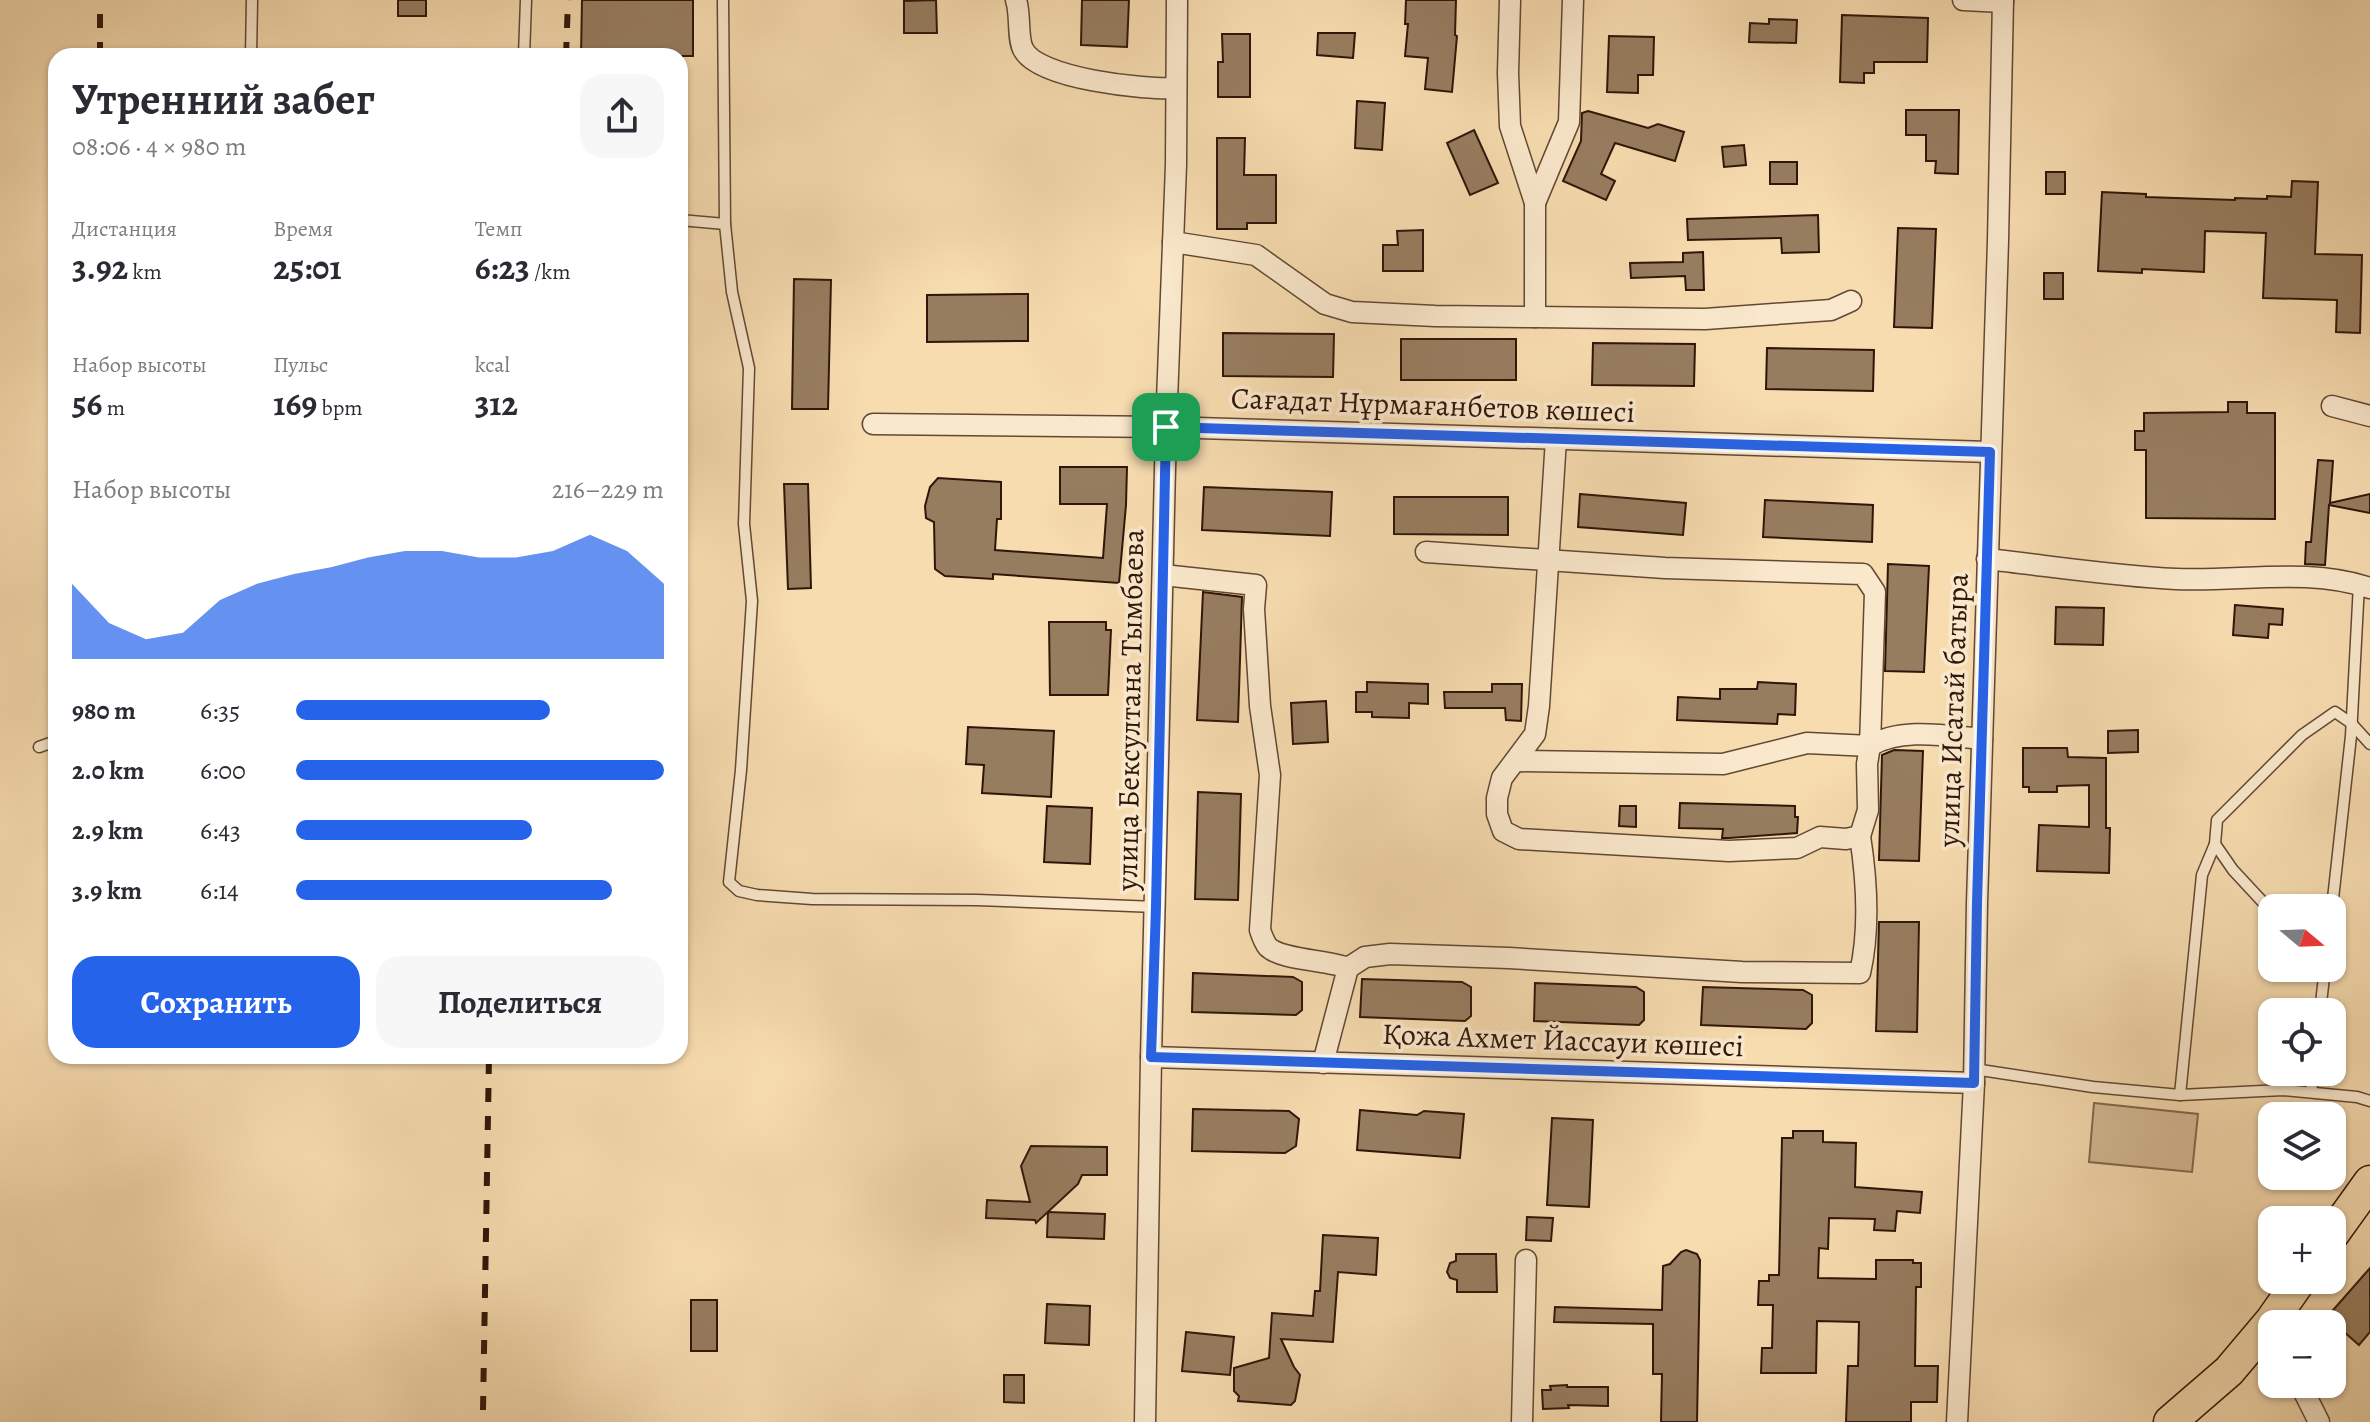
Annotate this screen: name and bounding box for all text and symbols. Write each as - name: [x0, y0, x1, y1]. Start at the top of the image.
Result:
- text: Утренний забег: [72, 69, 375, 129]
- button: share: [580, 74, 664, 158]
- text: 08:06 · 4 × 980 m: [72, 129, 246, 164]
- text: Дистанция: [72, 214, 177, 244]
- text: Время: [273, 214, 333, 244]
- text: Темп: [475, 214, 523, 244]
- text: 3.92: [72, 244, 128, 291]
- text: 25:01: [273, 244, 342, 291]
- text: 6:23: [475, 244, 530, 291]
- text: km: [128, 257, 162, 287]
- text: /km: [530, 257, 571, 287]
- text: Набор высоты: [72, 350, 207, 380]
- text: Пульс: [273, 350, 328, 380]
- text: kcal: [475, 350, 510, 380]
- street label: Сағадат Нұрмағанбетов көшесі: [1230, 378, 1636, 432]
- text: 56: [72, 380, 102, 427]
- text: 169: [273, 380, 317, 427]
- text: 312: [475, 380, 518, 427]
- text: m: [102, 393, 125, 423]
- text: bpm: [317, 393, 363, 423]
- pin: [1132, 393, 1200, 461]
- icon: arrive: [1144, 405, 1188, 449]
- text: Набор высоты: [72, 472, 231, 507]
- text: 216–229 m: [552, 472, 664, 507]
- street label: улица Бексултана Тымбаева: [1107, 529, 1153, 892]
- street label: улица Исатай батыра: [1928, 572, 1978, 849]
- text: 980 m: [72, 693, 136, 728]
- text: 6:35: [200, 693, 240, 728]
- text: 2.0 km: [72, 753, 145, 788]
- text: 6:00: [200, 753, 246, 788]
- text: 2.9 km: [72, 813, 144, 848]
- text: 6:43: [200, 813, 241, 848]
- text: 3.9 km: [72, 873, 142, 908]
- text: 6:14: [200, 873, 239, 908]
- north arrow: [2258, 894, 2346, 982]
- map controls: [2258, 894, 2346, 1398]
- button: Сохранить: [72, 956, 360, 1048]
- button: Поделиться: [376, 956, 664, 1048]
- button: locate: [2258, 998, 2346, 1086]
- street label: Қожа Ахмет Йассауи көшесі: [1382, 1014, 1744, 1066]
- button: layers: [2258, 1102, 2346, 1190]
- button: +: [2258, 1206, 2346, 1294]
- button: −: [2258, 1310, 2346, 1398]

